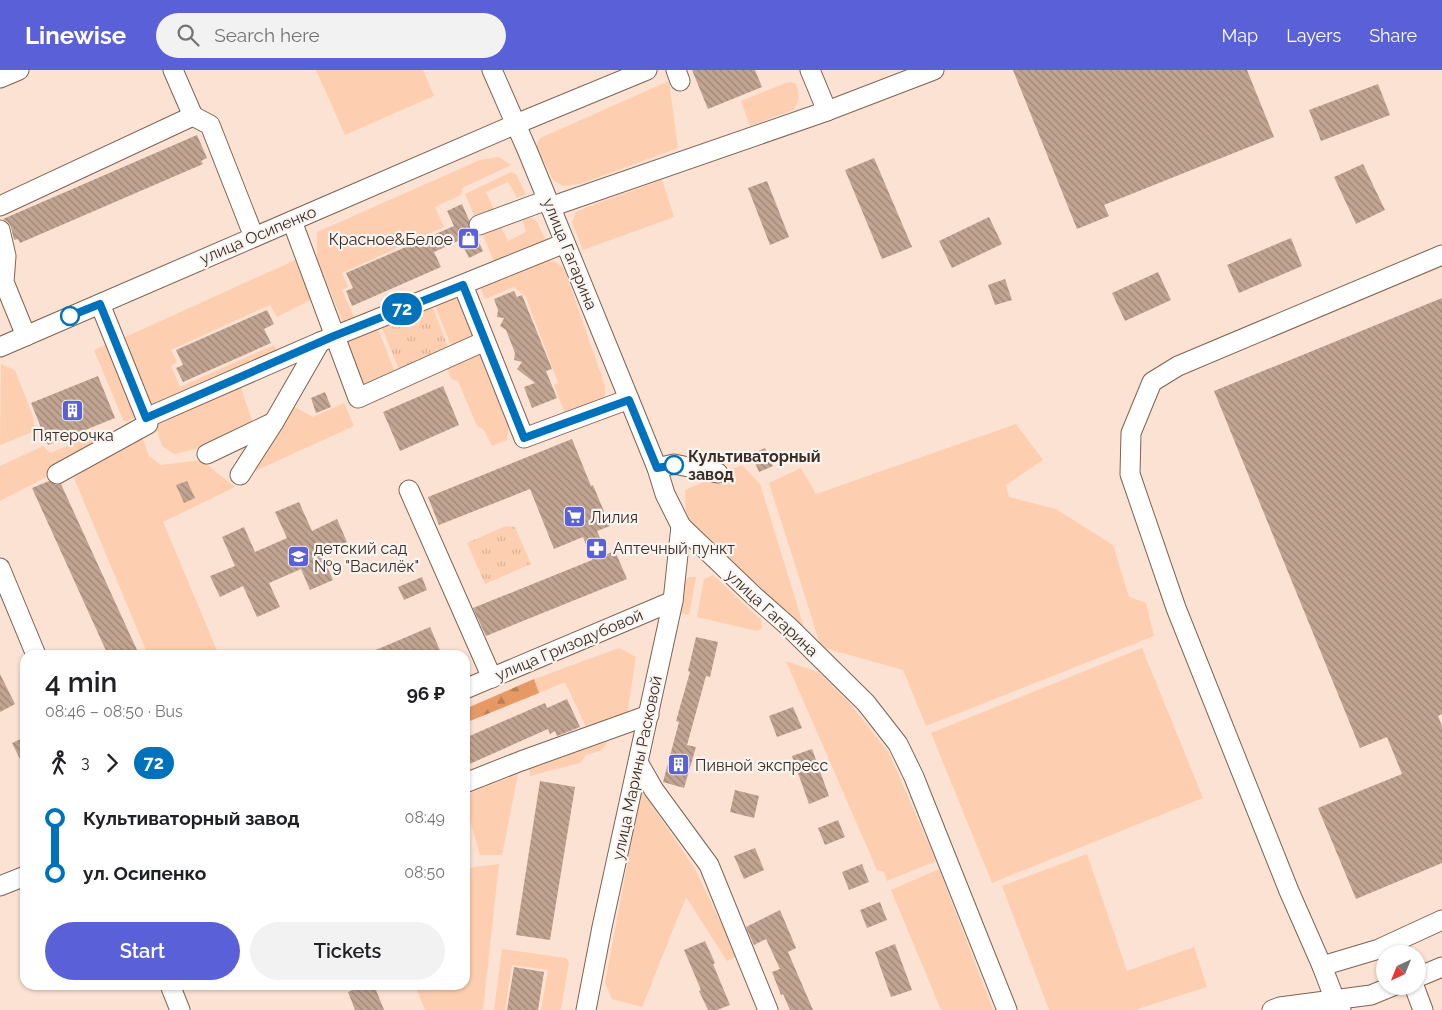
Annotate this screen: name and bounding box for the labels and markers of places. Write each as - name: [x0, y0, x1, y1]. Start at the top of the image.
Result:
- shop icon: Красное&Белое: [457, 227, 481, 251]
- place label: Красное&Белое: [329, 230, 453, 249]
- unlabelled marker: [60, 306, 80, 326]
- building icon: Пятерочка: [61, 399, 85, 423]
- place label: Пятерочка: [32, 426, 114, 445]
- place label: Культиваторный завод: [688, 447, 821, 484]
- marker: Культиваторный завод: [664, 455, 684, 475]
- supermarket icon: Лилия: [562, 505, 586, 529]
- place label: Лилия: [590, 508, 638, 527]
- pharmacy icon: Аптечный пункт: [585, 536, 609, 560]
- place label: детский сад №9 "Василёк": [314, 539, 419, 576]
- place label: Аптечный пункт: [613, 539, 735, 558]
- school or university icon: детский сад №9 "Василёк": [286, 545, 310, 569]
- building icon: Пивной экспресс: [667, 753, 691, 777]
- place label: Пивной экспресс: [695, 756, 829, 775]

